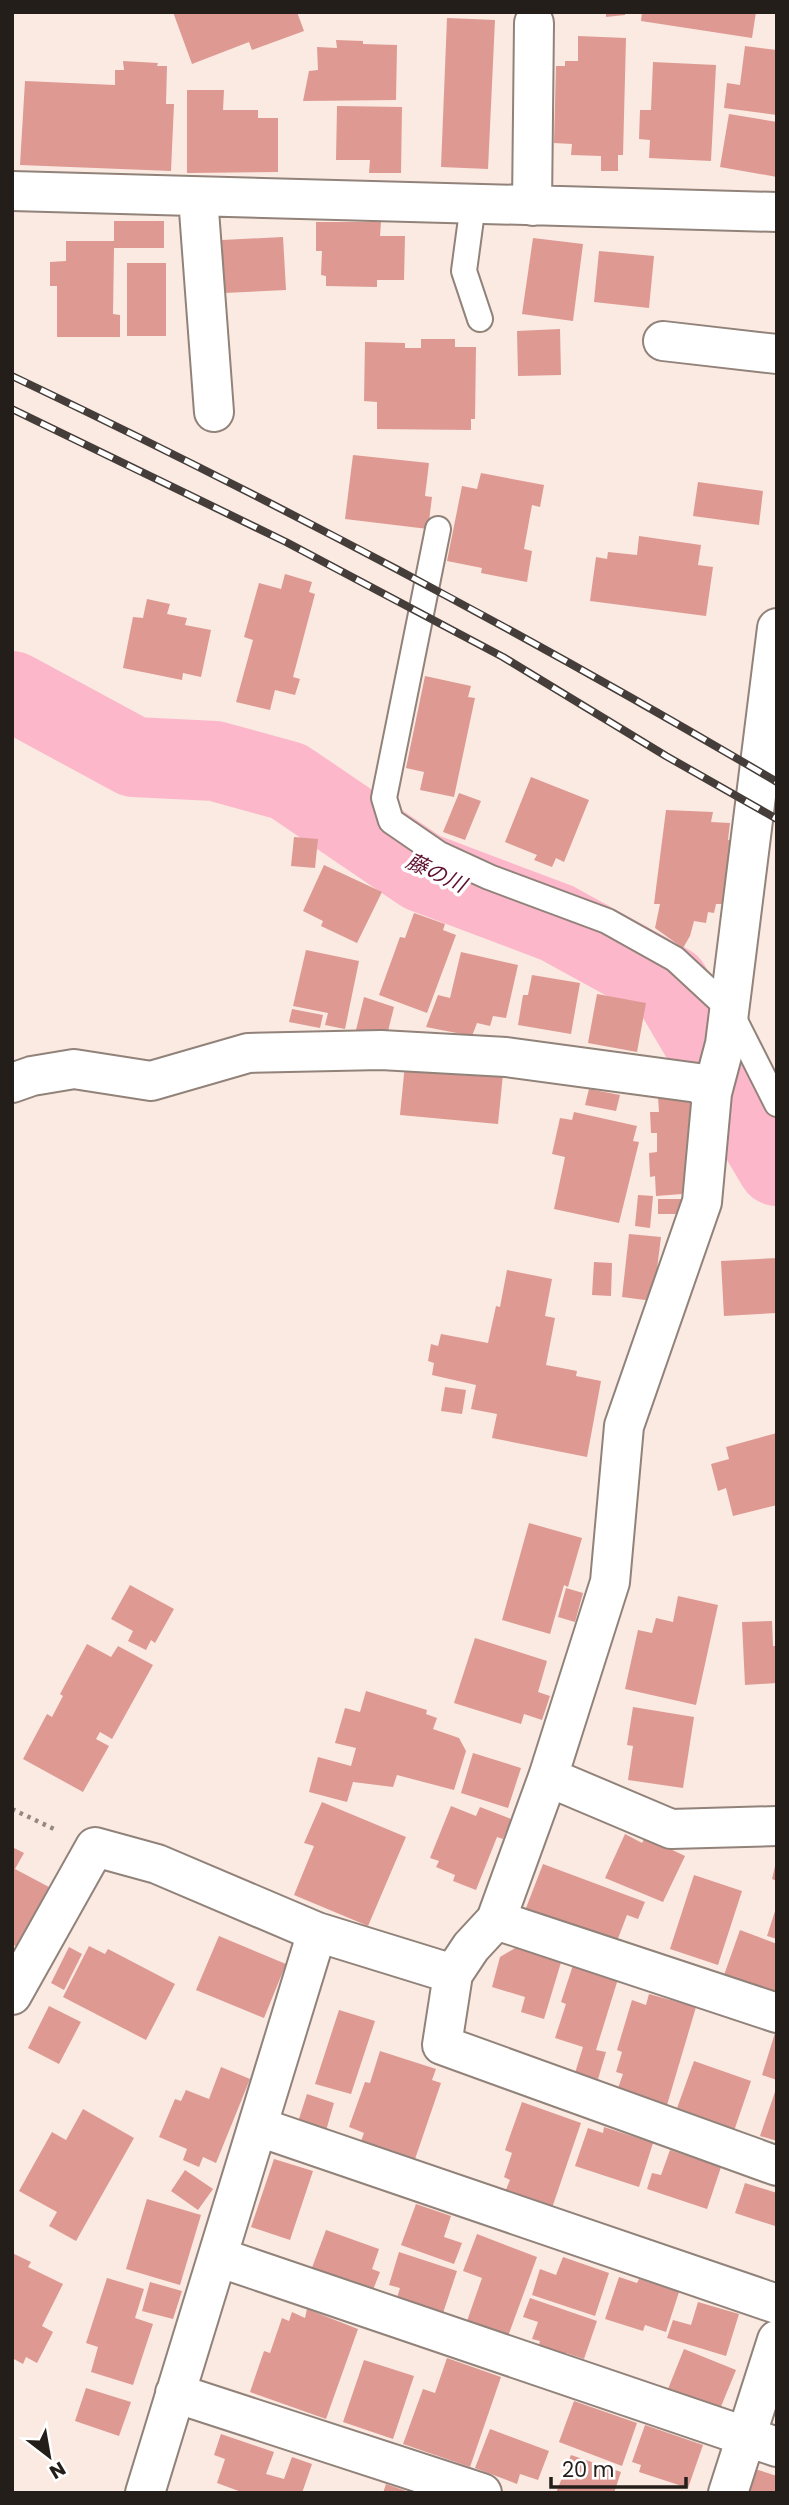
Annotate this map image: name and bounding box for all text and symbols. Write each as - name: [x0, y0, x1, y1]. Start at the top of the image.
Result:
- water label: 藤の川: [402, 846, 473, 900]
- north arrow: [14, 2421, 84, 2491]
- scale bar: [551, 2446, 686, 2490]
- text: N: [44, 2455, 71, 2485]
- text: 20 m: [562, 2455, 615, 2484]

